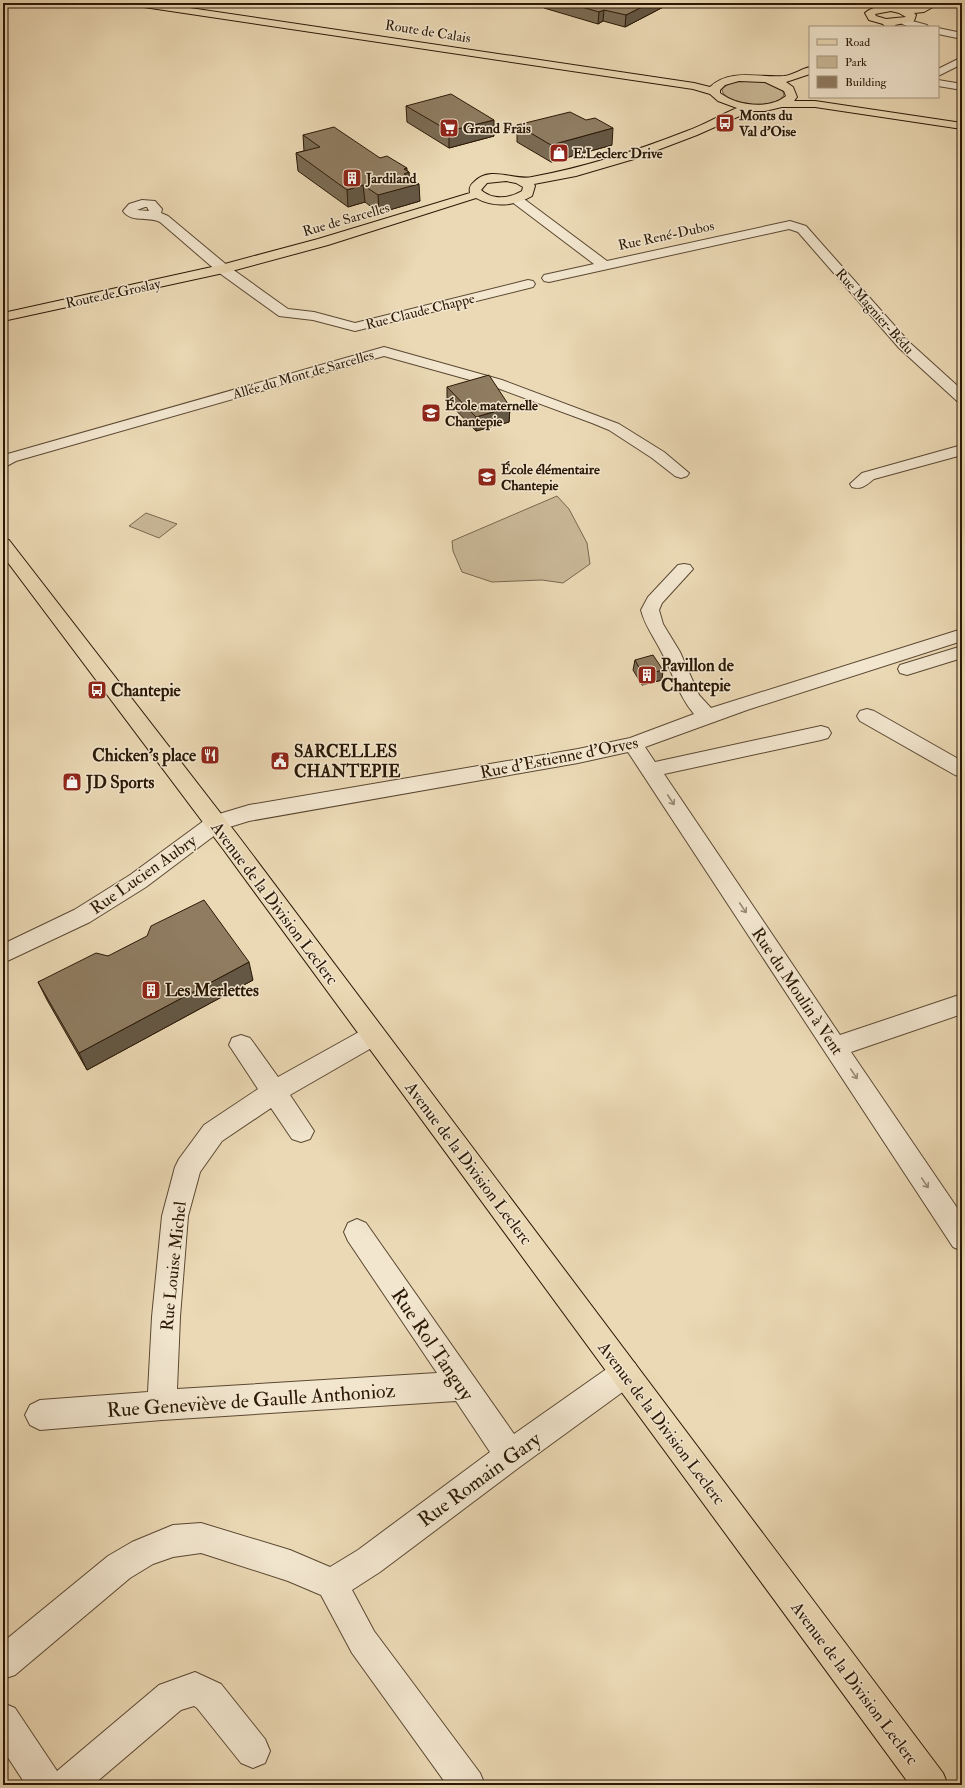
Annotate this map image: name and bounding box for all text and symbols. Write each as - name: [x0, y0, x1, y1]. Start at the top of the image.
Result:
- street label: Route de Calais: [384, 16, 472, 47]
- legend: [809, 26, 939, 98]
- text: Road: [845, 35, 870, 50]
- text: Park: [845, 55, 867, 70]
- text: Building: [845, 75, 888, 90]
- place label: Monts du Val d'Oise: [738, 107, 796, 140]
- bus stop icon: Monts du Val d'Oise: [714, 112, 736, 134]
- supermarket icon: Grand Frais: [438, 117, 460, 139]
- place label: Grand Frais: [463, 120, 531, 137]
- shop icon: E.Leclerc Drive: [548, 142, 570, 164]
- place label: E.Leclerc Drive: [573, 145, 663, 162]
- building icon: Jardiland: [341, 167, 363, 189]
- place label: Jardiland: [365, 170, 416, 188]
- street label: Rue de Sarcelles: [301, 199, 392, 240]
- street label: Rue René-Dubos: [617, 217, 716, 254]
- street label: Rue Magnier-Bédu: [832, 265, 917, 358]
- street label: Route de Groslay: [64, 275, 163, 313]
- street label: Rue Claude Chappe: [364, 290, 477, 334]
- street label: Allée du Mont de Sarcelles: [230, 346, 376, 403]
- place label: École maternelle Chantepie: [445, 396, 538, 431]
- school or university icon: École maternelle Chantepie: [420, 402, 442, 424]
- place label: École élémentaire Chantepie: [501, 460, 600, 495]
- school or university icon: École élémentaire Chantepie: [476, 466, 498, 488]
- place label: Pavillon de Chantepie: [661, 655, 735, 697]
- building icon: Pavillon de Chantepie: [636, 664, 658, 686]
- bus stop icon: Chantepie: [86, 679, 108, 701]
- place label: Chantepie: [111, 680, 182, 702]
- street label: Rue d'Estienne d'Orves: [478, 732, 640, 783]
- place label: SARCELLES CHANTEPIE: [294, 741, 401, 782]
- restaurant icon: Chicken's place: [199, 744, 221, 766]
- place label: Chicken's place: [92, 745, 197, 767]
- public building icon: SARCELLES CHANTEPIE: [269, 750, 291, 772]
- shop icon: JD Sports: [61, 771, 83, 793]
- place label: JD Sports: [85, 772, 154, 794]
- one-way arrow: [666, 794, 675, 805]
- street label: Avenue de la Division Leclerc: [206, 817, 343, 989]
- street label: Rue Lucien Aubry: [86, 830, 201, 920]
- one-way arrow: [739, 902, 747, 914]
- street label: Rue du Moulin à Vent: [747, 924, 848, 1059]
- building icon: Les Merlettes: [140, 979, 162, 1001]
- place label: Les Merlettes: [165, 980, 259, 1001]
- one-way arrow: [850, 1068, 858, 1080]
- street label: Avenue de la Division Leclerc: [400, 1077, 537, 1249]
- one-way arrow: [921, 1177, 930, 1188]
- street label: Rue Louise Michel: [156, 1200, 191, 1332]
- street label: Rue Rol Tanguy: [386, 1283, 480, 1406]
- street label: Avenue de la Division Leclerc: [593, 1337, 730, 1509]
- street label: Rue Geneviève de Gaulle Anthonioz: [106, 1378, 396, 1423]
- street label: Rue Romain Gary: [413, 1426, 547, 1532]
- street label: Avenue de la Division Leclerc: [786, 1597, 923, 1769]

